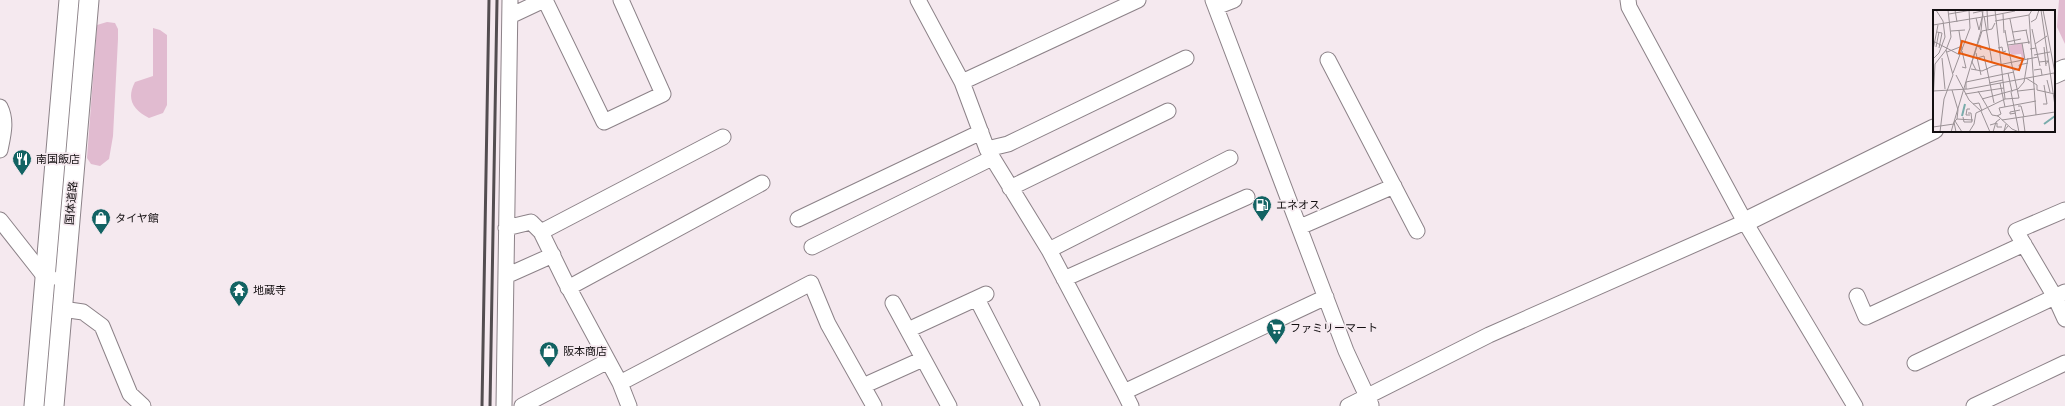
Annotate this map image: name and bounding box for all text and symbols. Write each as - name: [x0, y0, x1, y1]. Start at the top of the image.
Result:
- inset map: [1933, 10, 2055, 132]
- restaurant icon: 南国飯店: [11, 148, 33, 176]
- place label: 南国飯店: [36, 152, 80, 166]
- street label: 国体道路: [62, 180, 80, 226]
- fuel station icon: エネオス: [1251, 194, 1273, 222]
- place label: エネオス: [1276, 198, 1320, 212]
- shop icon: タイヤ館: [90, 207, 112, 235]
- place label: タイヤ館: [115, 211, 159, 225]
- temple icon: 地蔵寺: [228, 279, 250, 307]
- place label: 地蔵寺: [253, 283, 286, 297]
- supermarket icon: ファミリーマート: [1265, 317, 1287, 345]
- place label: ファミリーマート: [1290, 321, 1378, 335]
- shop icon: 阪本商店: [538, 340, 560, 368]
- place label: 阪本商店: [563, 344, 607, 358]

